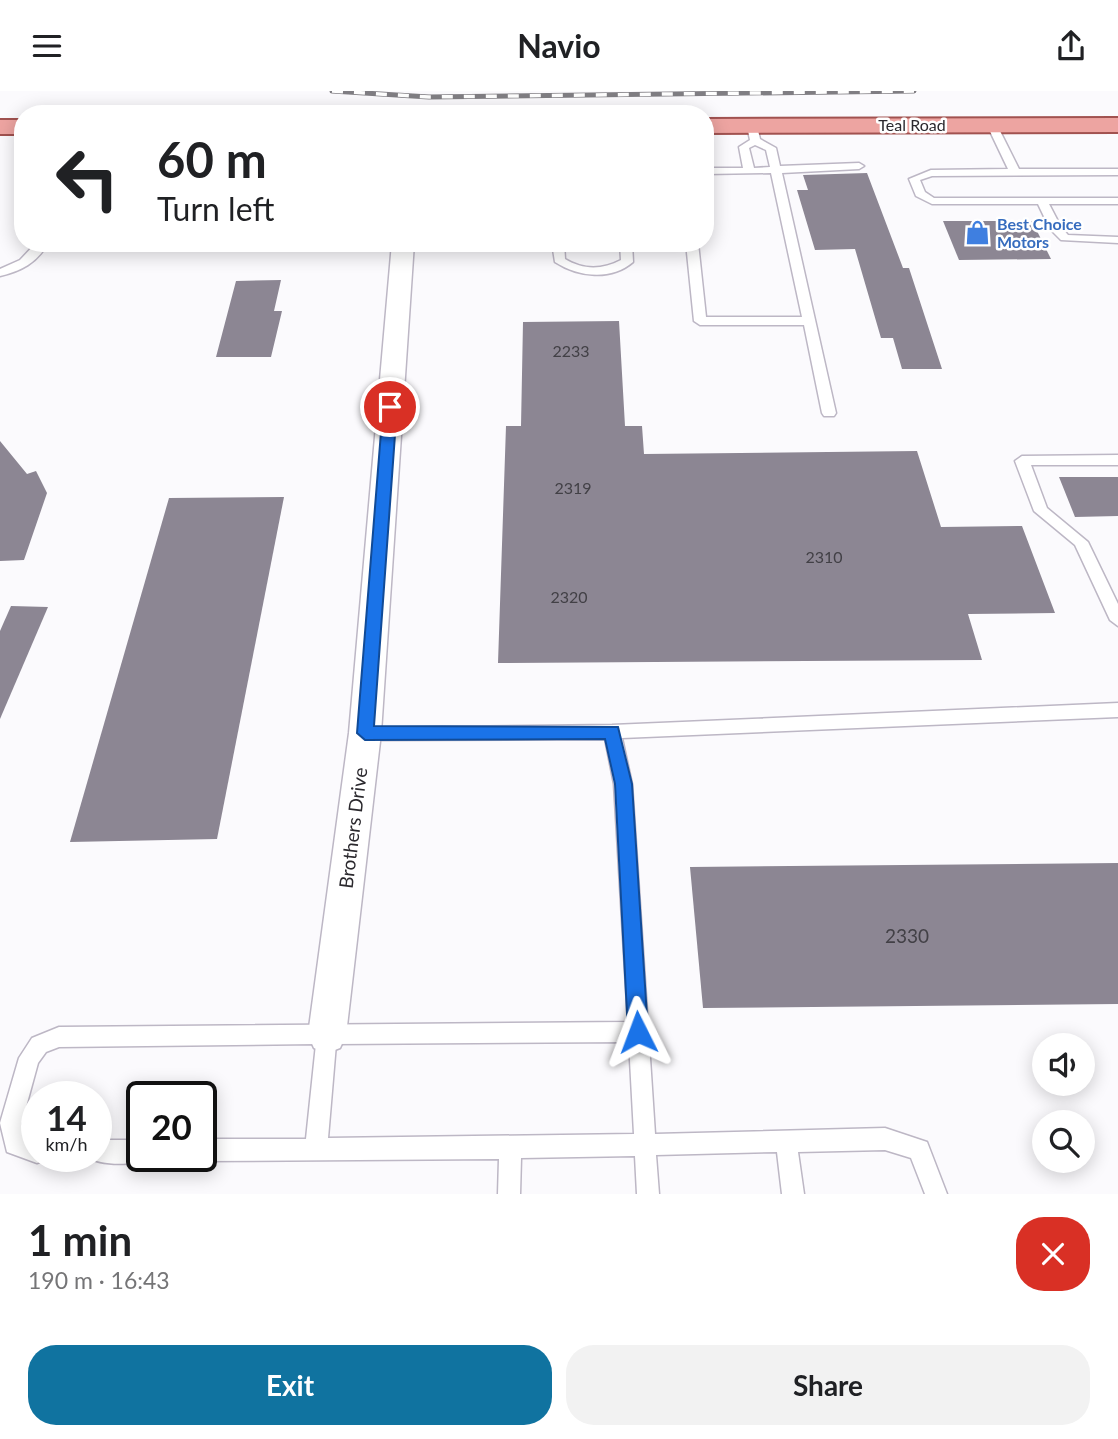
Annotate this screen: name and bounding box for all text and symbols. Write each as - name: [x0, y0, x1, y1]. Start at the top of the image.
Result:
- text: Navio: [517, 26, 601, 65]
- icon: menu: [28, 27, 66, 65]
- icon: share: [1052, 27, 1090, 65]
- street label: Teal Road: [878, 115, 946, 134]
- text: 60 m: [157, 130, 267, 188]
- icon: left: [42, 133, 133, 224]
- text: Turn left: [157, 189, 274, 228]
- place label: Best Choice Motors: [997, 214, 1082, 251]
- shop icon: Best Choice Motors: [963, 219, 991, 247]
- house number: 2233: [552, 341, 590, 360]
- pin: [360, 377, 420, 437]
- icon: arrive: [371, 388, 409, 426]
- house number: 2319: [554, 478, 592, 497]
- house number: 2310: [805, 547, 843, 566]
- house number: 2320: [550, 587, 588, 606]
- street label: Brothers Drive: [334, 766, 371, 890]
- house number: 2330: [885, 924, 929, 947]
- position arrow: [601, 995, 675, 1069]
- map controls: [1032, 1033, 1095, 1173]
- button: sound: [1032, 1033, 1095, 1096]
- speed limit sign: 20: [126, 1081, 217, 1172]
- text: 14: [46, 1096, 87, 1138]
- button: search: [1032, 1110, 1095, 1173]
- text: km/h: [45, 1133, 88, 1155]
- text: 1 min: [28, 1215, 132, 1265]
- button: close: [1016, 1217, 1090, 1291]
- text: 190 m · 16:43: [28, 1266, 170, 1294]
- button: Exit: [28, 1345, 552, 1425]
- button: Share: [566, 1345, 1090, 1425]

